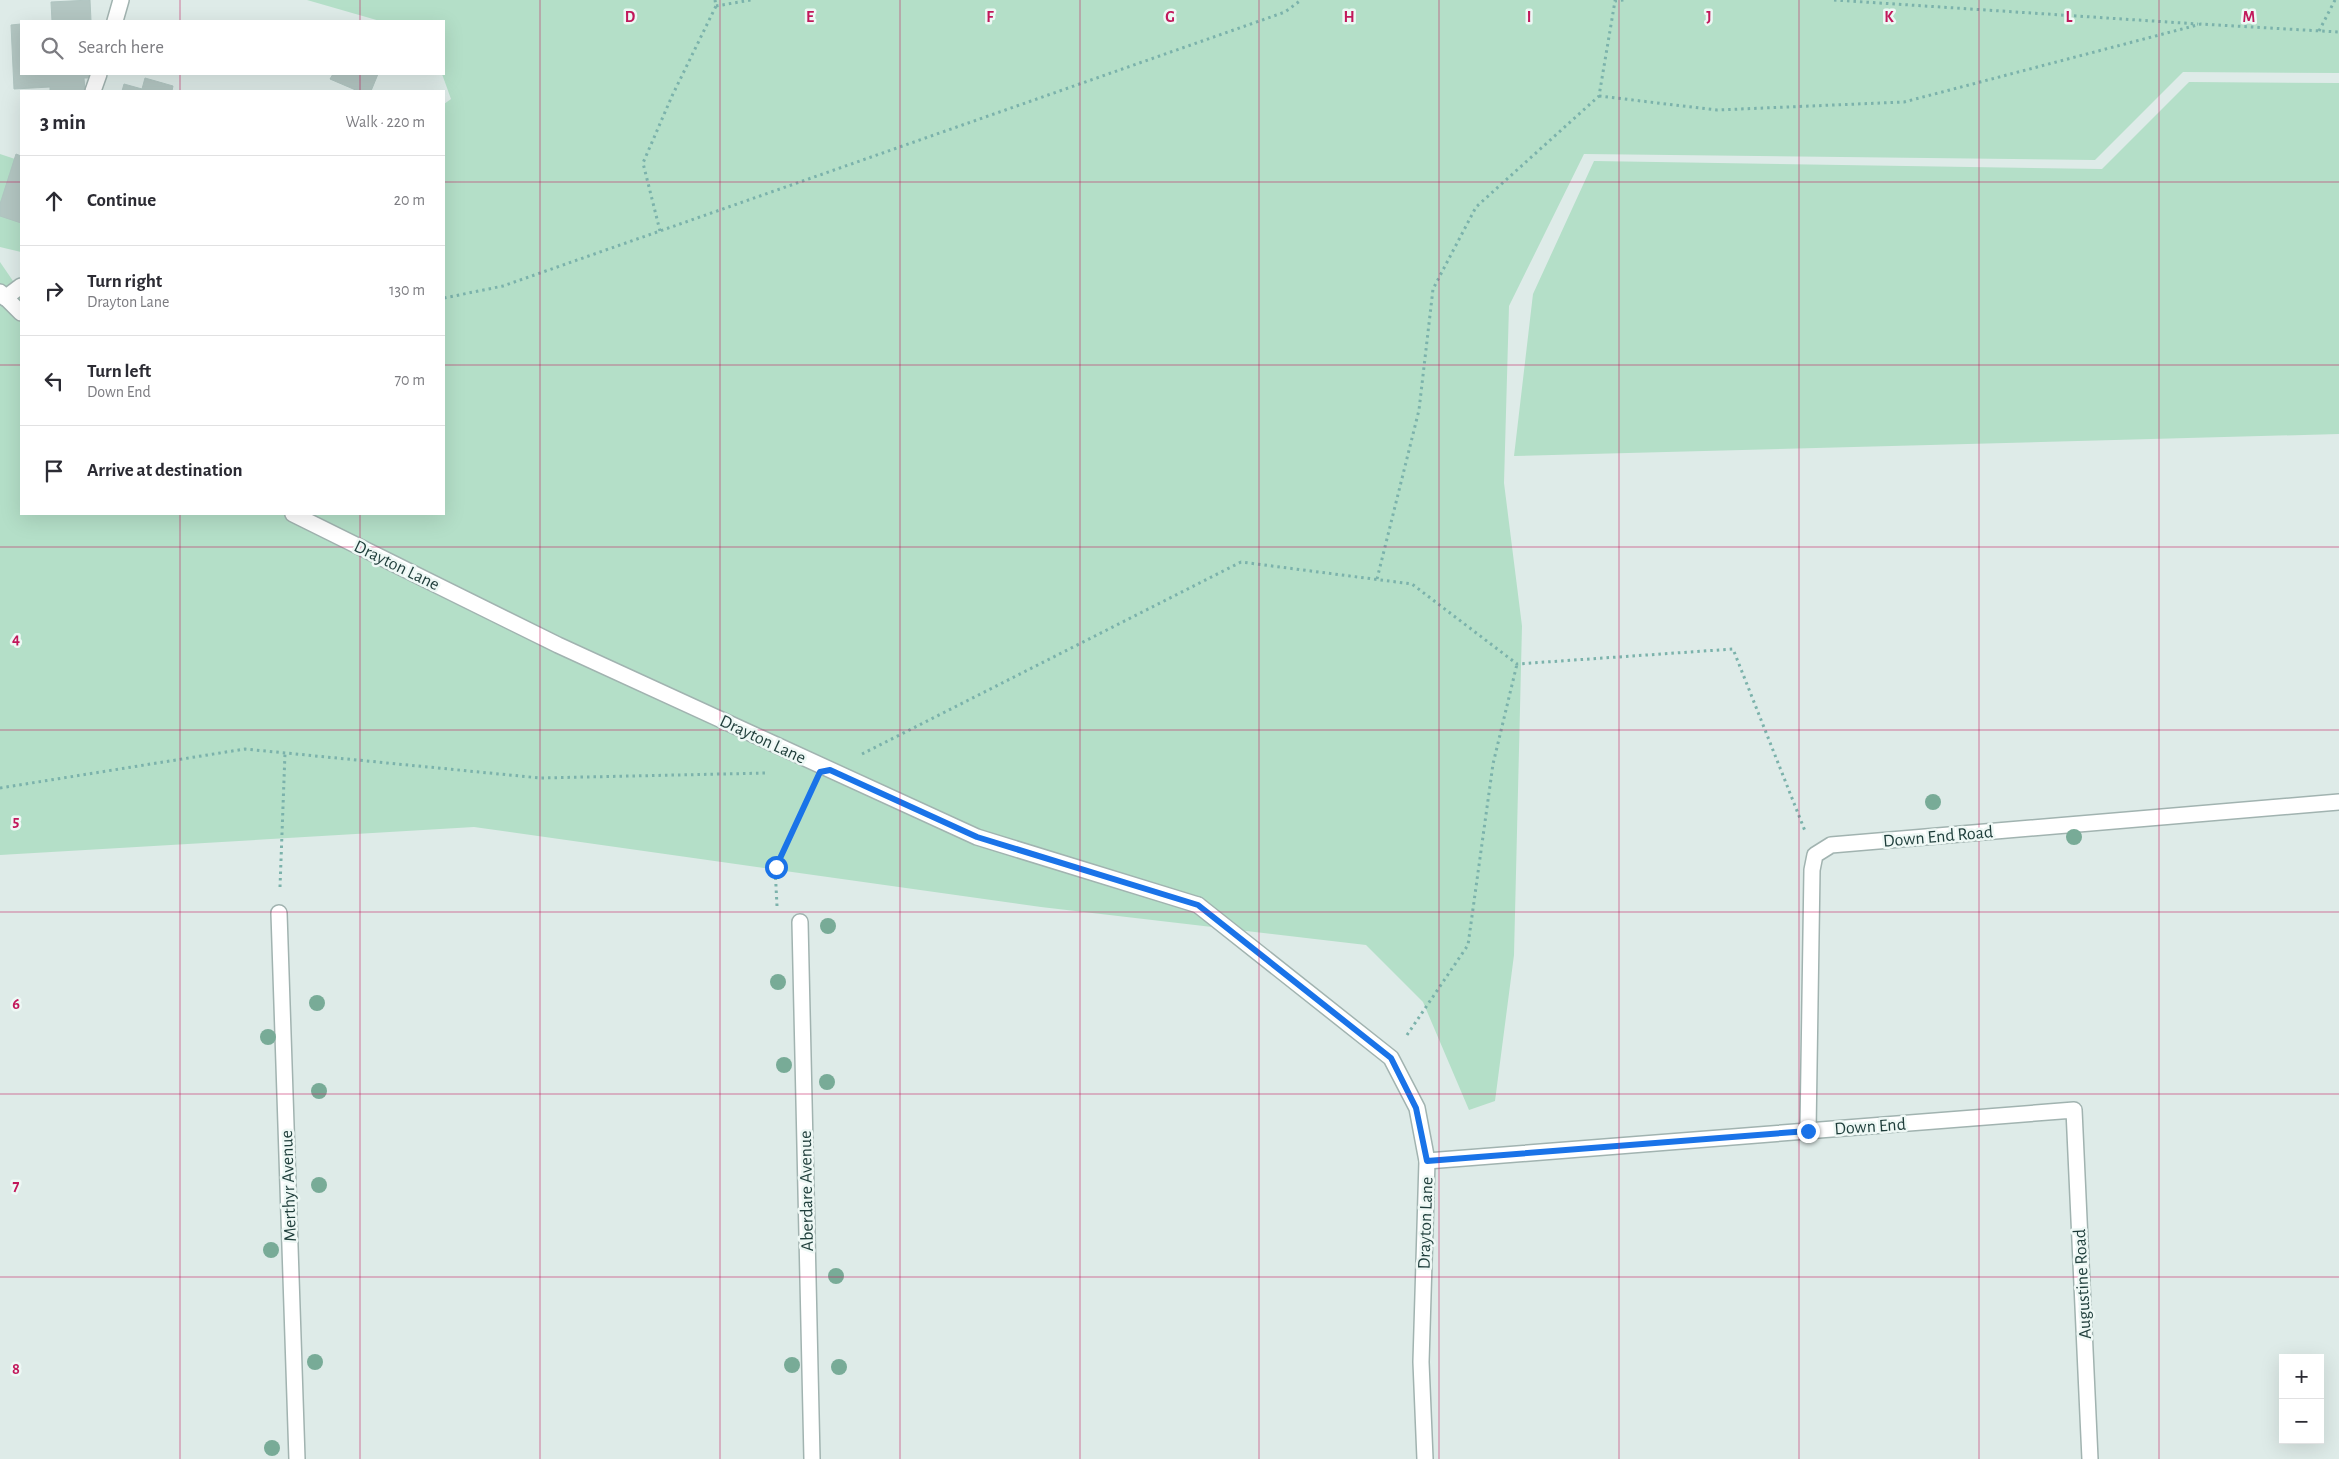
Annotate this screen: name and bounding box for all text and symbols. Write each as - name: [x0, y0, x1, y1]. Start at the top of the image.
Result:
- text: D: [625, 9, 636, 25]
- text: E: [806, 9, 814, 25]
- text: F: [986, 9, 994, 25]
- text: G: [1165, 9, 1175, 25]
- text: H: [1343, 9, 1355, 25]
- text: I: [1527, 9, 1531, 25]
- text: J: [1706, 9, 1712, 25]
- text: K: [1884, 9, 1894, 25]
- text: L: [2066, 9, 2073, 25]
- text: M: [2243, 9, 2255, 25]
- search box: [20, 20, 445, 75]
- icon: search: [38, 34, 66, 62]
- text: Search here: [78, 38, 164, 57]
- text: 3 min: [40, 112, 86, 133]
- text: Walk · 220 m: [346, 114, 425, 130]
- icon: ahead: [40, 187, 68, 215]
- text: Continue: [87, 191, 156, 210]
- text: 20 m: [394, 192, 425, 208]
- text: Turn right: [87, 272, 162, 291]
- icon: right: [40, 277, 68, 305]
- text: 130 m: [389, 282, 425, 298]
- text: Drayton Lane: [87, 294, 169, 310]
- text: Turn left: [87, 362, 151, 381]
- icon: left: [40, 367, 68, 395]
- text: 70 m: [394, 372, 425, 388]
- text: Down End: [87, 384, 151, 400]
- icon: arrive: [40, 457, 68, 485]
- text: Arrive at destination: [87, 461, 243, 480]
- street label: Drayton Lane: [351, 538, 442, 594]
- text: 4: [12, 631, 20, 647]
- street label: Drayton Lane: [717, 712, 808, 768]
- text: 5: [13, 813, 20, 829]
- street label: Down End Road: [1882, 823, 1994, 851]
- route start: [765, 856, 788, 879]
- text: 6: [12, 996, 20, 1012]
- street label: Down End: [1834, 1116, 1906, 1138]
- route end: [1797, 1120, 1820, 1143]
- street label: Merthyr Avenue: [278, 1130, 300, 1242]
- street label: Aberdare Avenue: [797, 1130, 817, 1252]
- street label: Drayton Lane: [1415, 1176, 1437, 1270]
- text: 7: [13, 1178, 20, 1194]
- street label: Augustine Road: [2071, 1228, 2095, 1339]
- map controls: [2279, 1354, 2324, 1444]
- button: +: [2279, 1354, 2324, 1399]
- text: 8: [12, 1361, 20, 1377]
- button: −: [2279, 1399, 2324, 1444]

